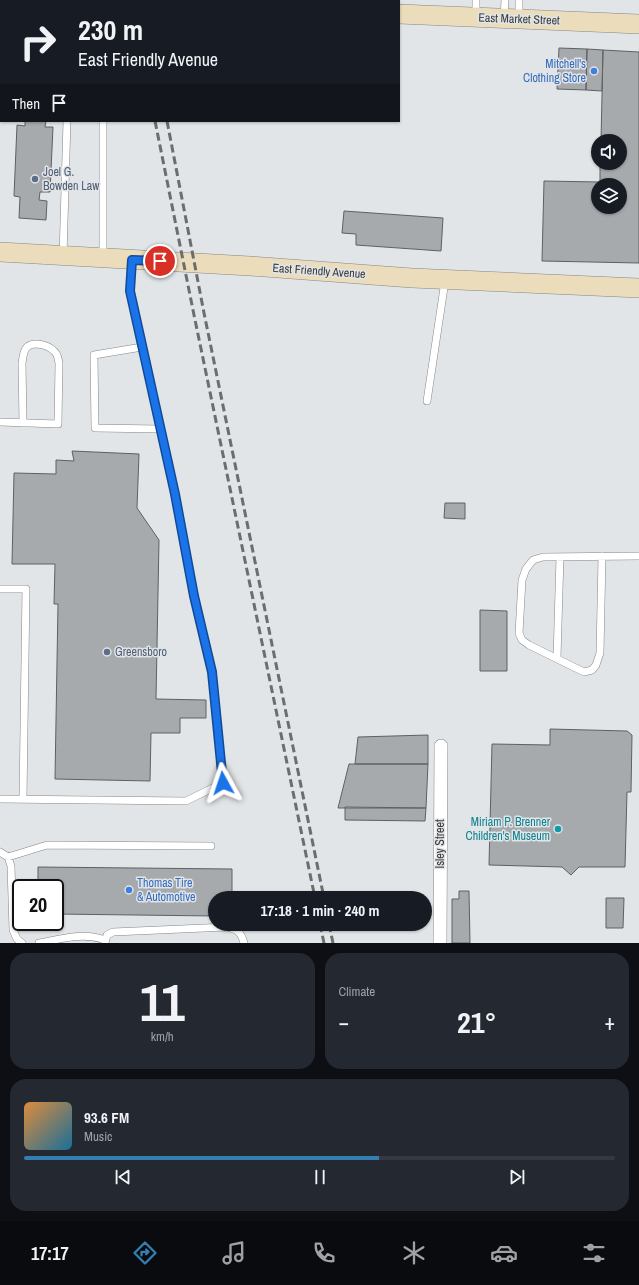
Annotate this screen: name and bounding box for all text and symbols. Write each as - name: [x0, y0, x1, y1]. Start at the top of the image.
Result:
- street label: East Market Street: [478, 10, 560, 28]
- text: 230 m: [78, 11, 143, 49]
- icon: right: [12, 16, 64, 68]
- text: East Friendly Avenue: [78, 47, 218, 72]
- place label: Mitchell's Clothing Store: [523, 56, 586, 86]
- marker: Mitchell's Clothing Store: [589, 66, 599, 76]
- icon: arrive: [48, 92, 70, 114]
- text: Then: [12, 93, 40, 114]
- map controls: [591, 134, 627, 214]
- button: sound: [591, 134, 627, 170]
- place label: Joel G. Bowden Law: [43, 164, 100, 194]
- marker: Joel G. Bowden Law: [30, 174, 40, 184]
- button: layers: [591, 178, 627, 214]
- pin: [143, 244, 177, 278]
- icon: arrive: [149, 250, 171, 272]
- street label: East Friendly Avenue: [272, 260, 366, 282]
- place label: Greensboro: [115, 644, 167, 660]
- marker: Greensboro: [102, 647, 112, 657]
- position arrow: [202, 762, 244, 804]
- place label: Miriam P. Brenner Children's Museum: [466, 814, 551, 844]
- street label: Isley Street: [432, 819, 448, 869]
- marker: Miriam P. Brenner Children's Museum: [553, 824, 563, 834]
- place label: Thomas Tire & Automotive: [137, 875, 196, 905]
- speed limit sign: 20: [12, 879, 64, 931]
- marker: Thomas Tire & Automotive: [124, 885, 134, 895]
- text: 17:18 · 1 min · 240 m: [261, 900, 379, 921]
- text: 11: [140, 967, 185, 1037]
- text: Climate: [339, 983, 375, 1000]
- text: 21°: [457, 1002, 496, 1042]
- text: −: [339, 1007, 349, 1037]
- text: +: [604, 1007, 615, 1037]
- text: km/h: [151, 1028, 174, 1045]
- text: 93.6 FM: [84, 1107, 129, 1128]
- text: Music: [84, 1128, 112, 1145]
- icon: previous: [112, 1166, 134, 1188]
- icon: pause: [309, 1166, 331, 1188]
- icon: next: [506, 1166, 528, 1188]
- icon: directions: [131, 1239, 159, 1267]
- icon: music: [220, 1239, 248, 1267]
- icon: phone: [310, 1239, 338, 1267]
- icon: climate: [400, 1239, 428, 1267]
- icon: car: [490, 1239, 518, 1267]
- icon: filters: [580, 1239, 608, 1267]
- text: 17:17: [31, 1241, 69, 1266]

